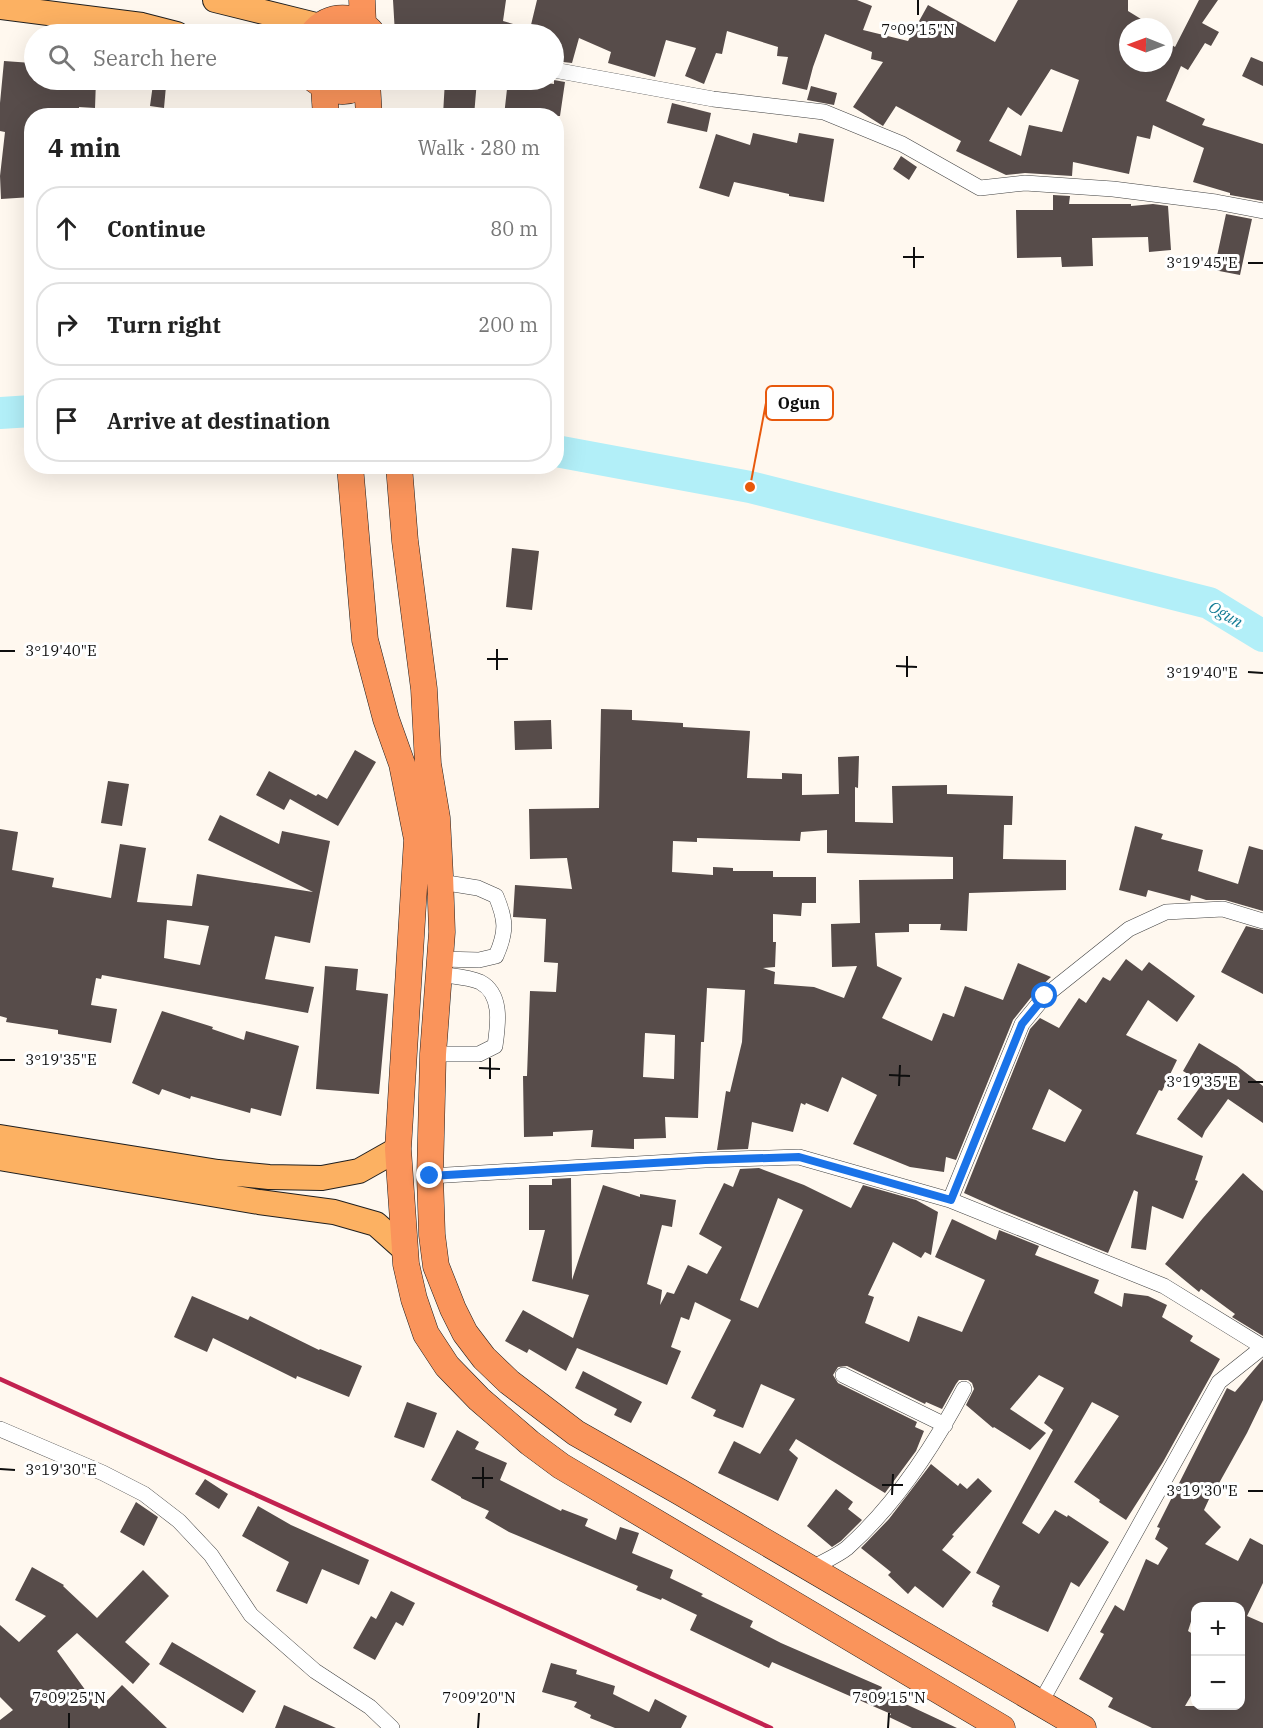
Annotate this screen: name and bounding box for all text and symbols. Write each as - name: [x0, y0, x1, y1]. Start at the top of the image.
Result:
- north arrow: [1119, 18, 1173, 72]
- text: 7°09'15"N: [881, 20, 955, 39]
- search box: [24, 24, 564, 90]
- icon: search: [45, 41, 78, 74]
- text: Search here: [93, 43, 217, 72]
- text: 4 min: [48, 130, 121, 164]
- text: Walk · 280 m: [418, 134, 540, 161]
- icon: ahead: [50, 212, 83, 245]
- text: Continue: [107, 214, 206, 243]
- text: 80 m: [490, 215, 538, 242]
- text: 3°19'45"E: [1166, 253, 1238, 272]
- icon: right: [50, 308, 83, 341]
- text: Turn right: [107, 310, 221, 339]
- text: 200 m: [478, 311, 538, 338]
- callout: Ogun: [766, 386, 833, 420]
- text: Ogun: [778, 393, 821, 413]
- icon: arrive: [50, 404, 83, 437]
- text: Arrive at destination: [107, 406, 330, 435]
- water label: Ogun: [1205, 596, 1247, 632]
- text: 3°19'40"E: [25, 641, 97, 660]
- text: 3°19'40"E: [1166, 663, 1238, 682]
- route start: [1031, 982, 1057, 1008]
- text: 3°19'35"E: [25, 1050, 97, 1069]
- text: 3°19'35"E: [1166, 1072, 1238, 1091]
- route end: [416, 1162, 442, 1188]
- text: 3°19'30"E: [25, 1460, 97, 1479]
- text: 3°19'30"E: [1166, 1481, 1238, 1500]
- map controls: [1191, 1602, 1245, 1710]
- button: +: [1191, 1602, 1245, 1656]
- button: −: [1191, 1656, 1245, 1710]
- text: 7°09'25"N: [32, 1688, 106, 1707]
- text: 7°09'20"N: [442, 1688, 516, 1707]
- text: 7°09'15"N: [852, 1688, 926, 1707]

